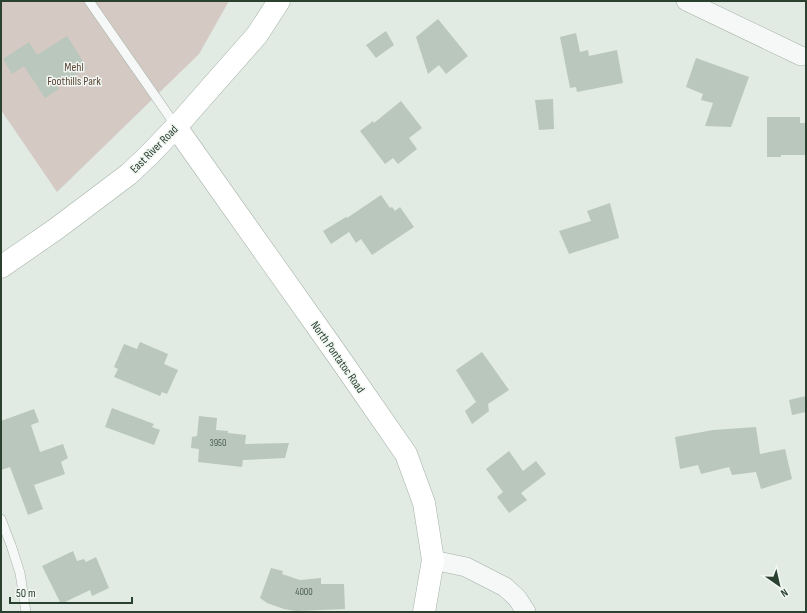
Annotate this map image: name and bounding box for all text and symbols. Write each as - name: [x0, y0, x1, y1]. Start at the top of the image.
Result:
- park label: Mehl Foothills Park: [47, 60, 101, 89]
- street label: East River Road: [127, 122, 181, 176]
- street label: North Pontatoc Road: [307, 319, 368, 396]
- house number: 3950: [209, 437, 227, 449]
- north arrow: [759, 565, 799, 605]
- scale bar: [10, 579, 132, 605]
- text: 50 m: [16, 586, 36, 601]
- house number: 4000: [295, 586, 313, 598]
- text: N: [778, 586, 790, 600]

